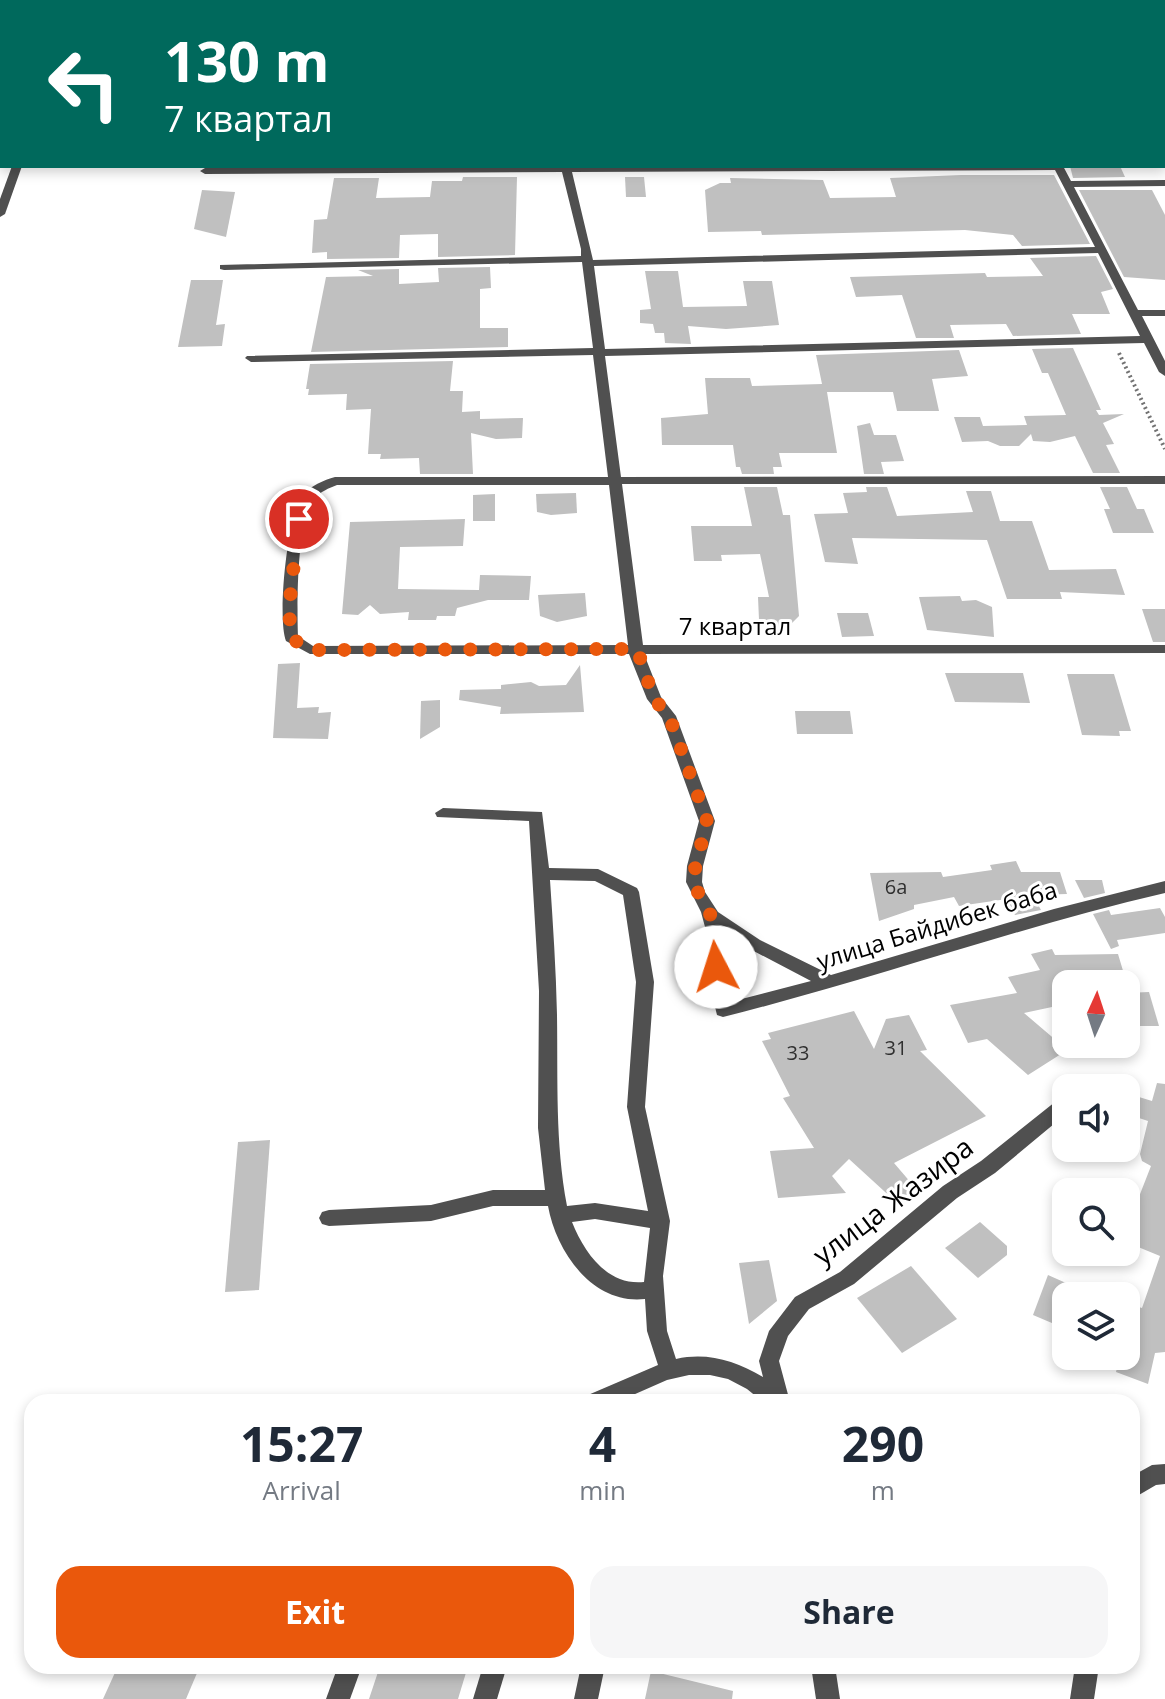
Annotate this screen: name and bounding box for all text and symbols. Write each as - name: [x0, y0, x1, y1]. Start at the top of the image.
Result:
- text: 130 m: [164, 22, 330, 98]
- icon: left: [32, 32, 136, 136]
- text: 7 квартал: [164, 94, 333, 143]
- pin: [265, 485, 333, 553]
- icon: arrive: [277, 497, 321, 541]
- street label: 7 квартал: [679, 609, 791, 642]
- street label: улица Байдибек баба: [812, 872, 1061, 977]
- house number: 6а: [885, 873, 907, 900]
- position arrow: [674, 925, 758, 1009]
- north arrow: [1052, 970, 1140, 1058]
- map controls: [1052, 970, 1140, 1370]
- house number: 31: [885, 1034, 907, 1061]
- house number: 33: [787, 1039, 809, 1066]
- button: sound: [1052, 1074, 1140, 1162]
- street label: улица Жазира: [805, 1127, 980, 1273]
- button: search: [1052, 1178, 1140, 1266]
- button: layers: [1052, 1282, 1140, 1370]
- text: 15:27: [240, 1411, 363, 1476]
- text: 4: [589, 1411, 616, 1476]
- text: 290: [842, 1411, 924, 1476]
- text: Arrival: [262, 1472, 341, 1508]
- text: min: [579, 1472, 626, 1508]
- text: m: [871, 1472, 895, 1508]
- button: Exit: [56, 1566, 574, 1658]
- button: Share: [590, 1566, 1108, 1658]

